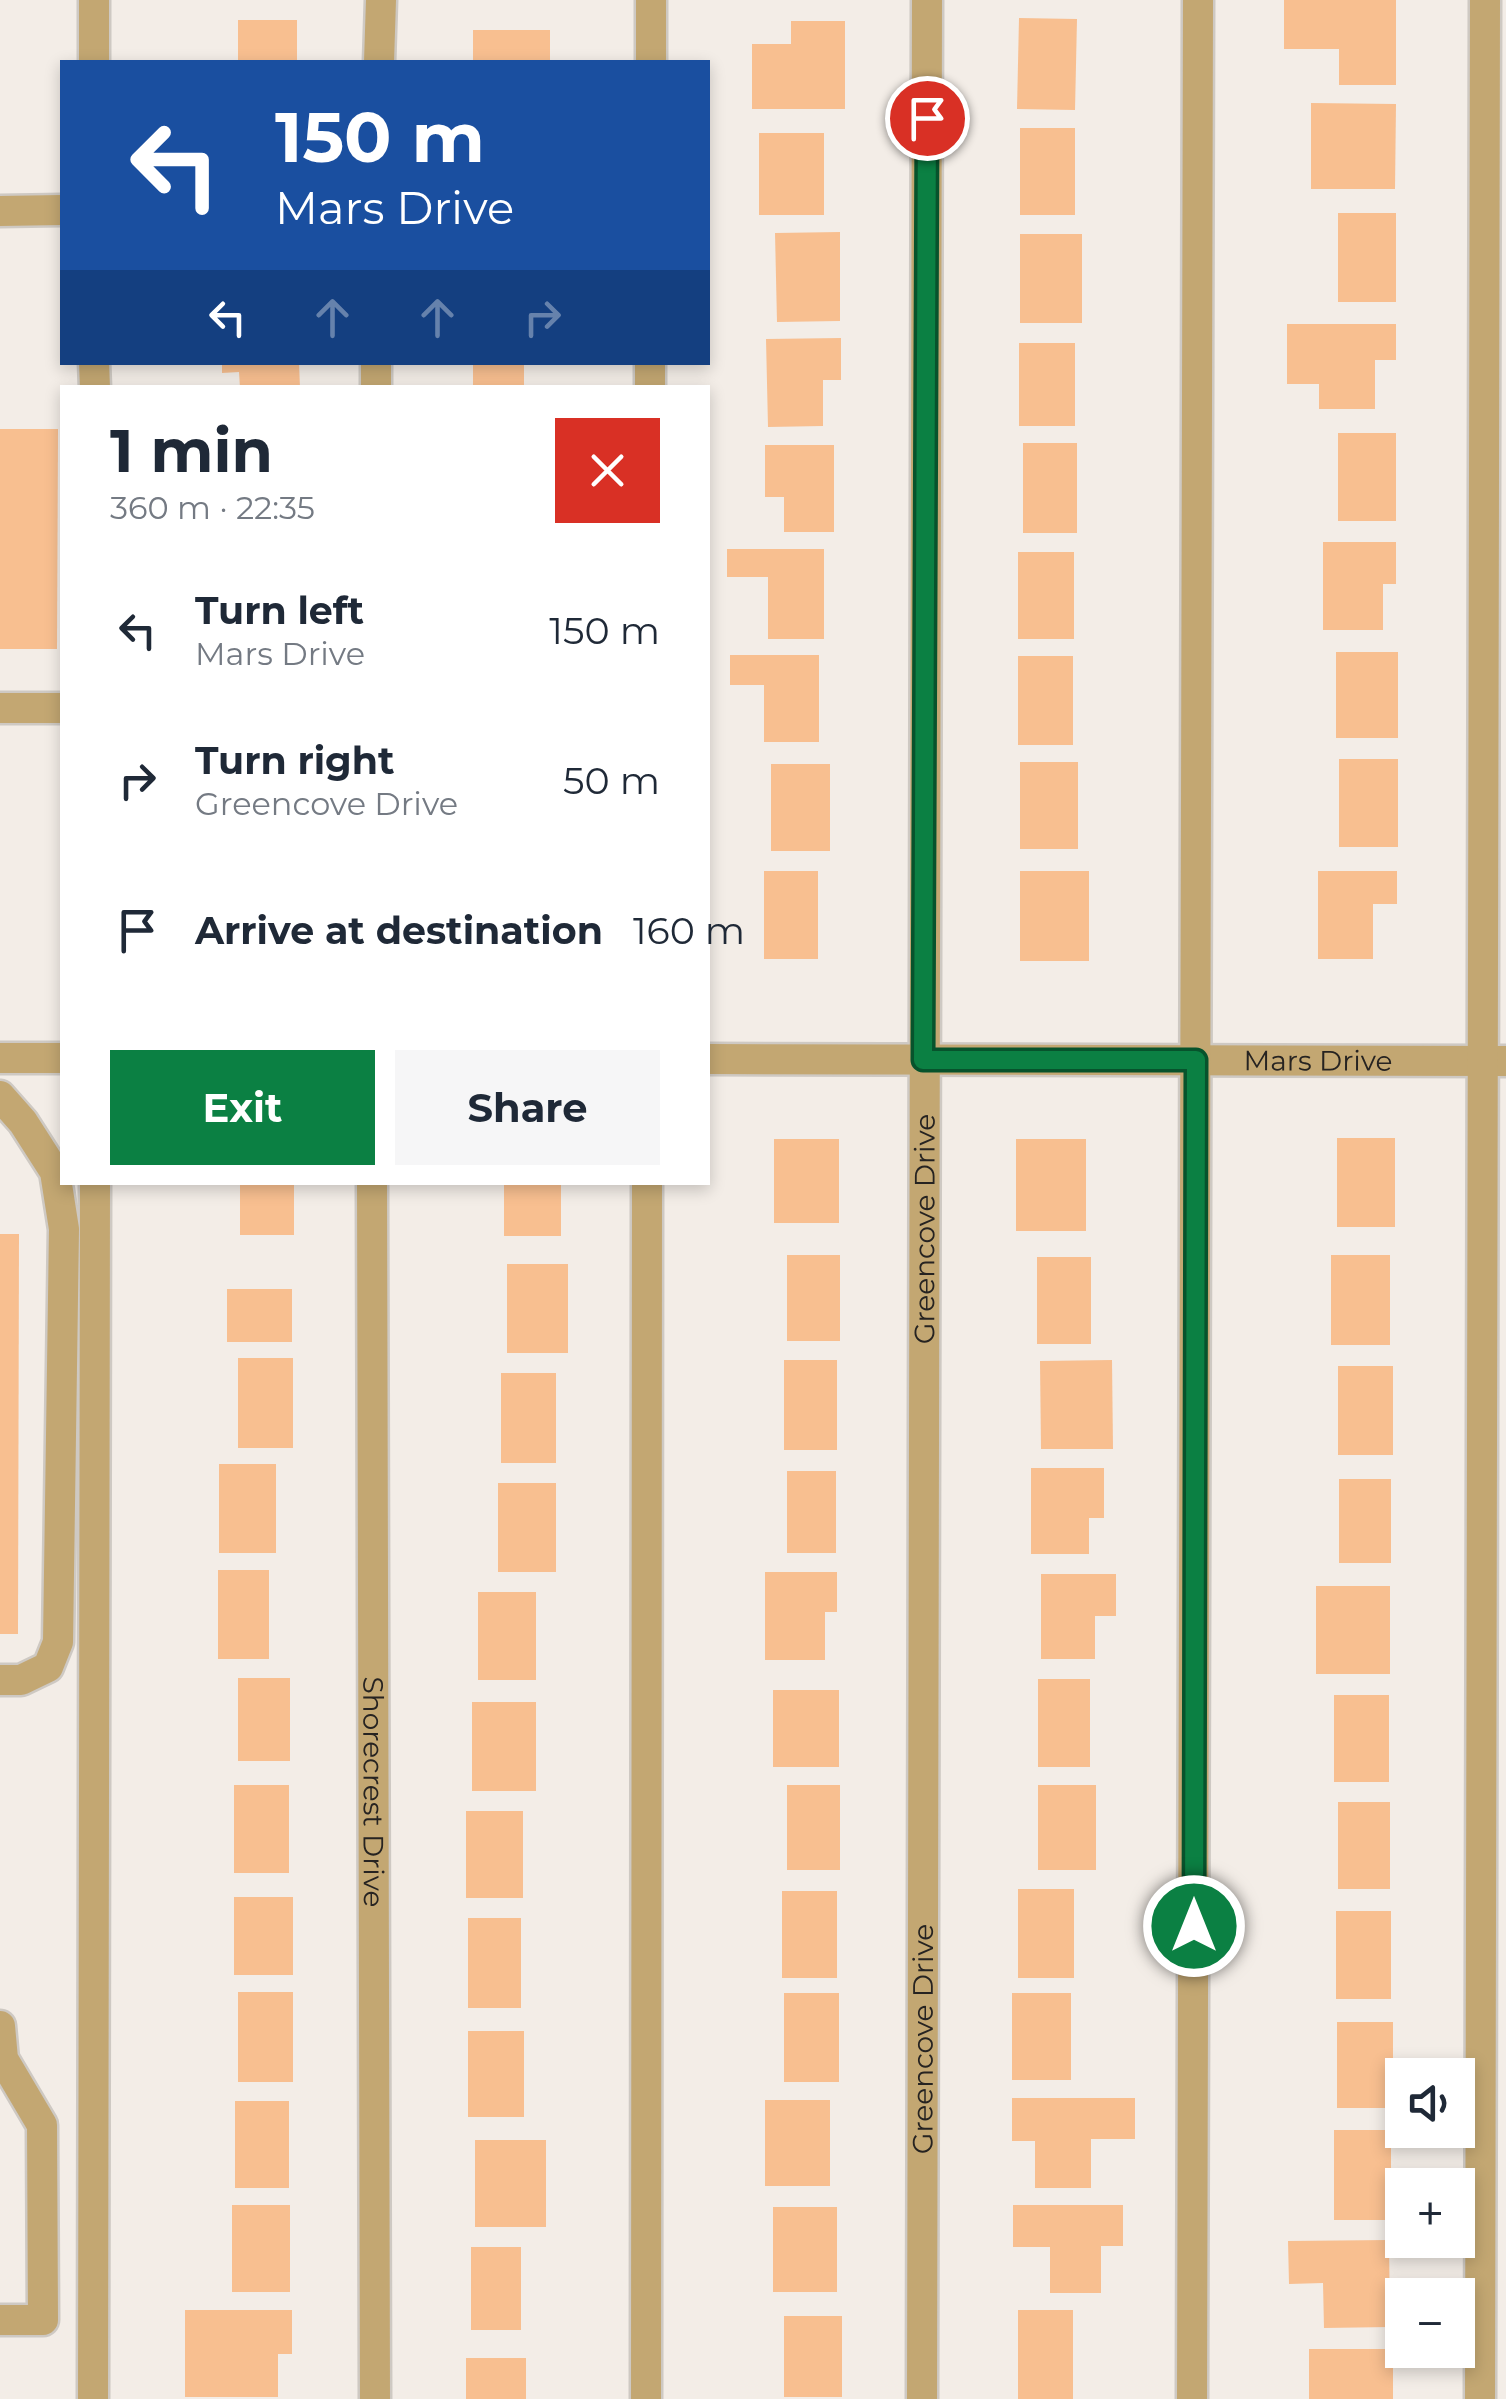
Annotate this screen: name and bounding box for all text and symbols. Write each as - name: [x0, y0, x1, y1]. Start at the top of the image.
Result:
- pin: [885, 76, 970, 161]
- icon: arrive: [900, 91, 955, 146]
- text: 150 m: [275, 94, 485, 180]
- icon: left: [110, 100, 240, 230]
- text: Mars Drive: [275, 180, 514, 235]
- icon: left: [200, 290, 255, 345]
- icon: ahead: [305, 290, 360, 345]
- icon: ahead: [410, 290, 465, 345]
- icon: right: [515, 290, 570, 345]
- text: 1 min: [110, 414, 273, 487]
- button: close: [555, 418, 660, 523]
- text: 360 m · 22:35: [110, 488, 315, 527]
- text: Turn left: [195, 587, 364, 634]
- icon: left: [110, 603, 165, 658]
- text: 150 m: [549, 607, 660, 654]
- text: Mars Drive: [195, 634, 365, 673]
- text: Turn right: [195, 737, 394, 784]
- icon: right: [110, 753, 165, 808]
- text: 50 m: [563, 757, 660, 804]
- text: Greencove Drive: [195, 784, 458, 823]
- icon: arrive: [110, 903, 165, 958]
- text: Arrive at destination: [195, 907, 603, 954]
- text: 160 m: [633, 907, 745, 954]
- street label: Mars Drive: [1244, 1043, 1392, 1078]
- button: Exit: [110, 1050, 375, 1165]
- button: Share: [395, 1050, 660, 1165]
- street label: Greencove Drive: [907, 1114, 942, 1344]
- street label: Shorecrest Drive: [356, 1677, 391, 1907]
- position arrow: [1142, 1874, 1246, 1978]
- street label: Greencove Drive: [906, 1924, 940, 2154]
- map controls: [1385, 2058, 1475, 2368]
- button: sound: [1385, 2058, 1475, 2148]
- button: +: [1385, 2168, 1475, 2258]
- button: −: [1385, 2278, 1475, 2368]

